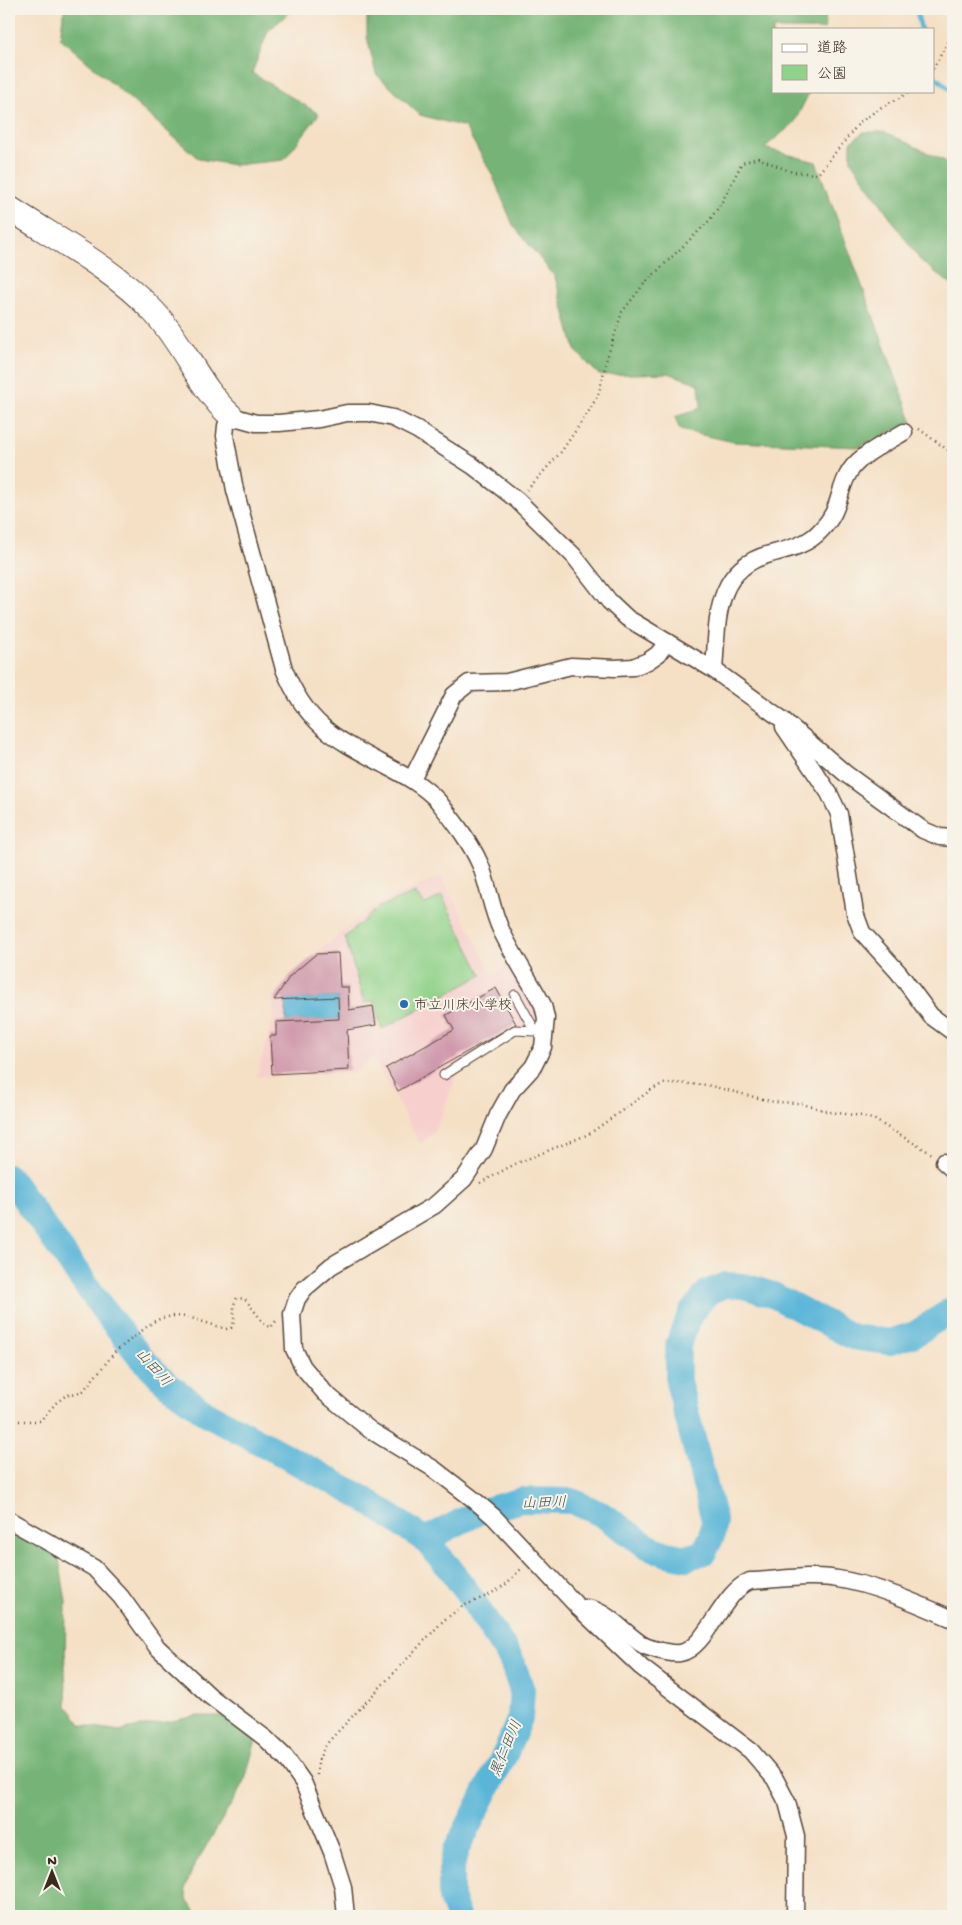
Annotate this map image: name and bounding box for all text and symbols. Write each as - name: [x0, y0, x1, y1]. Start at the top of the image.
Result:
- legend: [772, 28, 934, 92]
- text: 道路: [817, 40, 847, 58]
- text: 公園: [817, 66, 847, 84]
- marker: 市立川床小学校: [398, 998, 410, 1010]
- place label: 市立川床小学校: [414, 998, 512, 1015]
- water label: 山田川: [131, 1346, 174, 1391]
- water label: 山田川: [521, 1495, 567, 1513]
- water label: 黒仁田川: [487, 1718, 527, 1780]
- north arrow: [28, 1848, 78, 1898]
- text: N: [47, 1853, 57, 1870]

